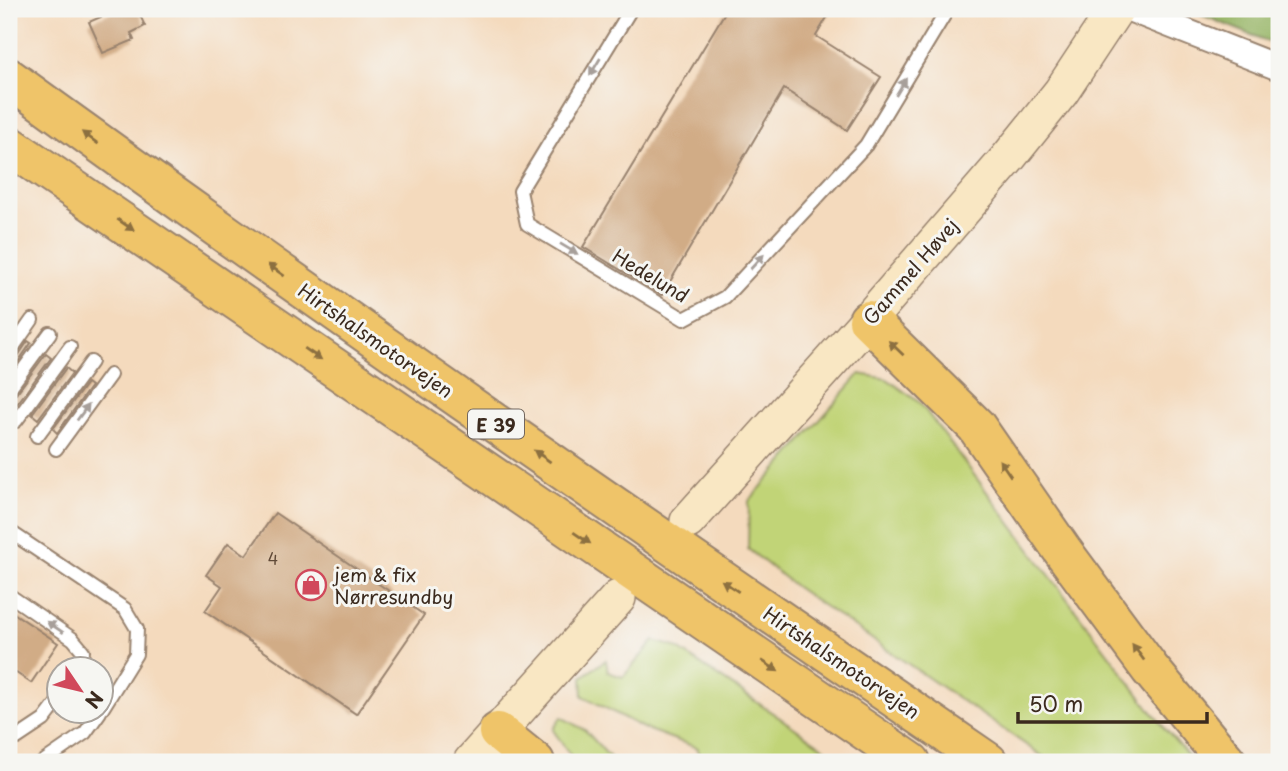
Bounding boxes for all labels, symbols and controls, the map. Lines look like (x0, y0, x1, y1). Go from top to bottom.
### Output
one-way arrow (589, 58, 602, 77)
one-way arrow (894, 78, 907, 97)
one-way arrow (82, 130, 100, 145)
street label: Gammel Høvej (856, 212, 964, 330)
one-way arrow (117, 218, 135, 232)
street label: Hedelund (608, 241, 694, 309)
one-way arrow (560, 243, 579, 256)
one-way arrow (748, 254, 764, 271)
one-way arrow (267, 263, 285, 277)
street label: Hirtshalsmotorvejen (293, 276, 459, 404)
one-way arrow (888, 340, 905, 356)
one-way arrow (304, 347, 322, 361)
one-way arrow (76, 403, 90, 421)
road number: E 39 (468, 410, 524, 438)
one-way arrow (533, 449, 551, 463)
one-way arrow (998, 459, 1012, 477)
one-way arrow (573, 531, 591, 545)
house number: 4 (268, 546, 278, 570)
place label: jem & fix Nørresundby (332, 560, 453, 610)
shop icon: jem & fix Nørresundby (294, 568, 328, 602)
one-way arrow (720, 580, 739, 593)
street label: Hirtshalsmotorvejen (758, 599, 926, 725)
one-way arrow (46, 620, 64, 634)
one-way arrow (1130, 644, 1145, 662)
north arrow (46, 656, 116, 726)
one-way arrow (761, 659, 779, 673)
scale bar (1018, 680, 1208, 724)
text: N (79, 686, 111, 715)
text: 50 m (1029, 687, 1083, 719)

